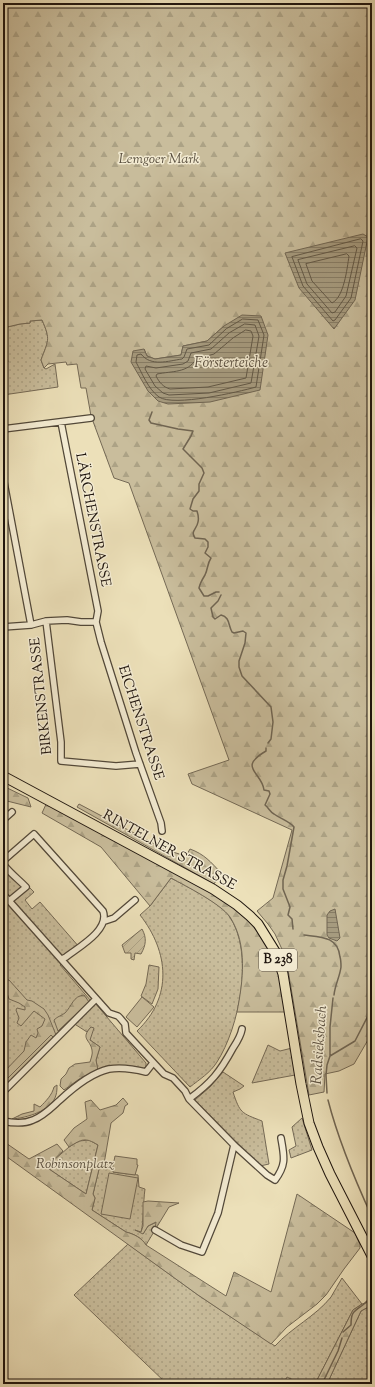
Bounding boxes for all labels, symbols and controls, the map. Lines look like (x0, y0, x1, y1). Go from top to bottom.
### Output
park label: Lemgoer Mark (119, 150, 200, 170)
water label: Försterteiche (194, 353, 268, 374)
street label: LÄRCHENSTRASSE (69, 451, 116, 589)
street label: BIRKENSTRASSE (26, 636, 58, 756)
street label: EICHENSTRASSE (112, 663, 168, 783)
street label: RINTELNER STRASSE (99, 806, 240, 896)
road number: B 238 (259, 949, 297, 971)
water label: Radsieksbach (307, 1004, 333, 1085)
park label: Robinsonplatz (36, 1155, 114, 1175)

